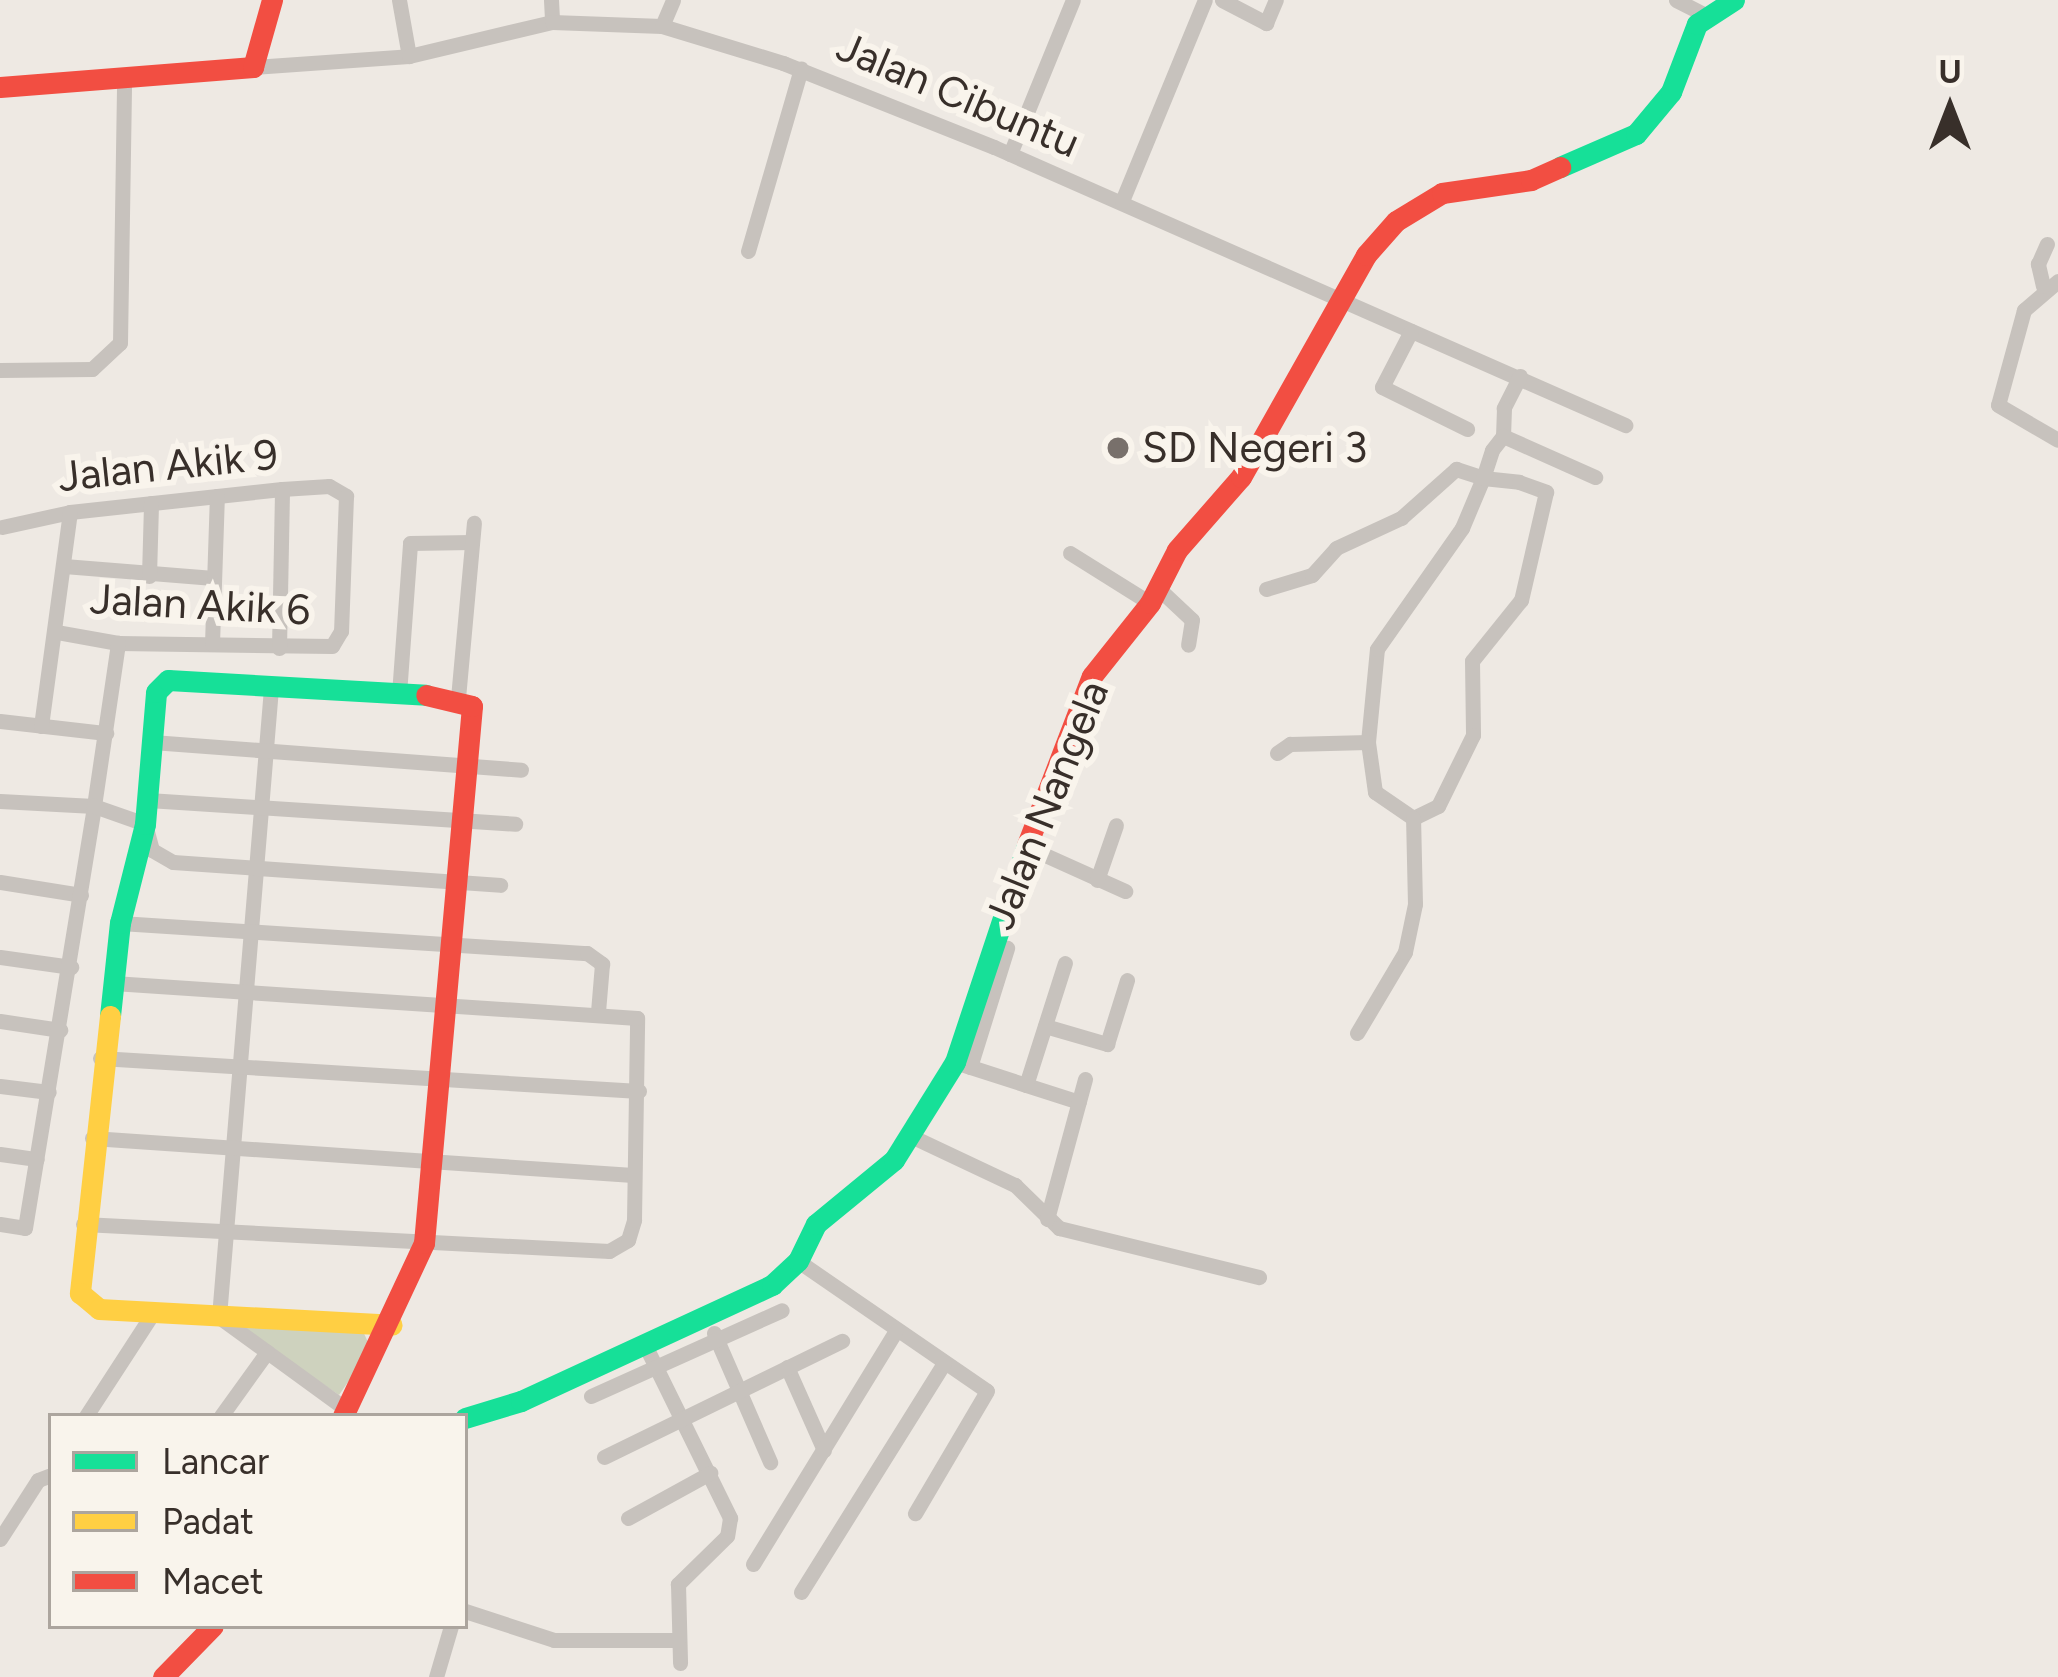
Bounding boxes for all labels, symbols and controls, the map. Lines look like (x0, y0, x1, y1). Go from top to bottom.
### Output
street label: Jalan Cibuntu (829, 21, 1087, 169)
north arrow (1890, 48, 2010, 168)
text: U (1938, 52, 1962, 91)
place label: SD Negeri 3 (1142, 423, 1367, 473)
street label: Jalan Akik 9 (56, 429, 280, 503)
marker: SD Negeri 3 (1105, 435, 1131, 461)
street label: Jalan Akik 6 (89, 574, 311, 636)
street label: Jalan Nangela (974, 674, 1120, 936)
legend (48, 1413, 468, 1629)
text: Lancar (162, 1440, 269, 1483)
text: Padat (162, 1500, 254, 1543)
text: Macet (162, 1560, 264, 1603)

